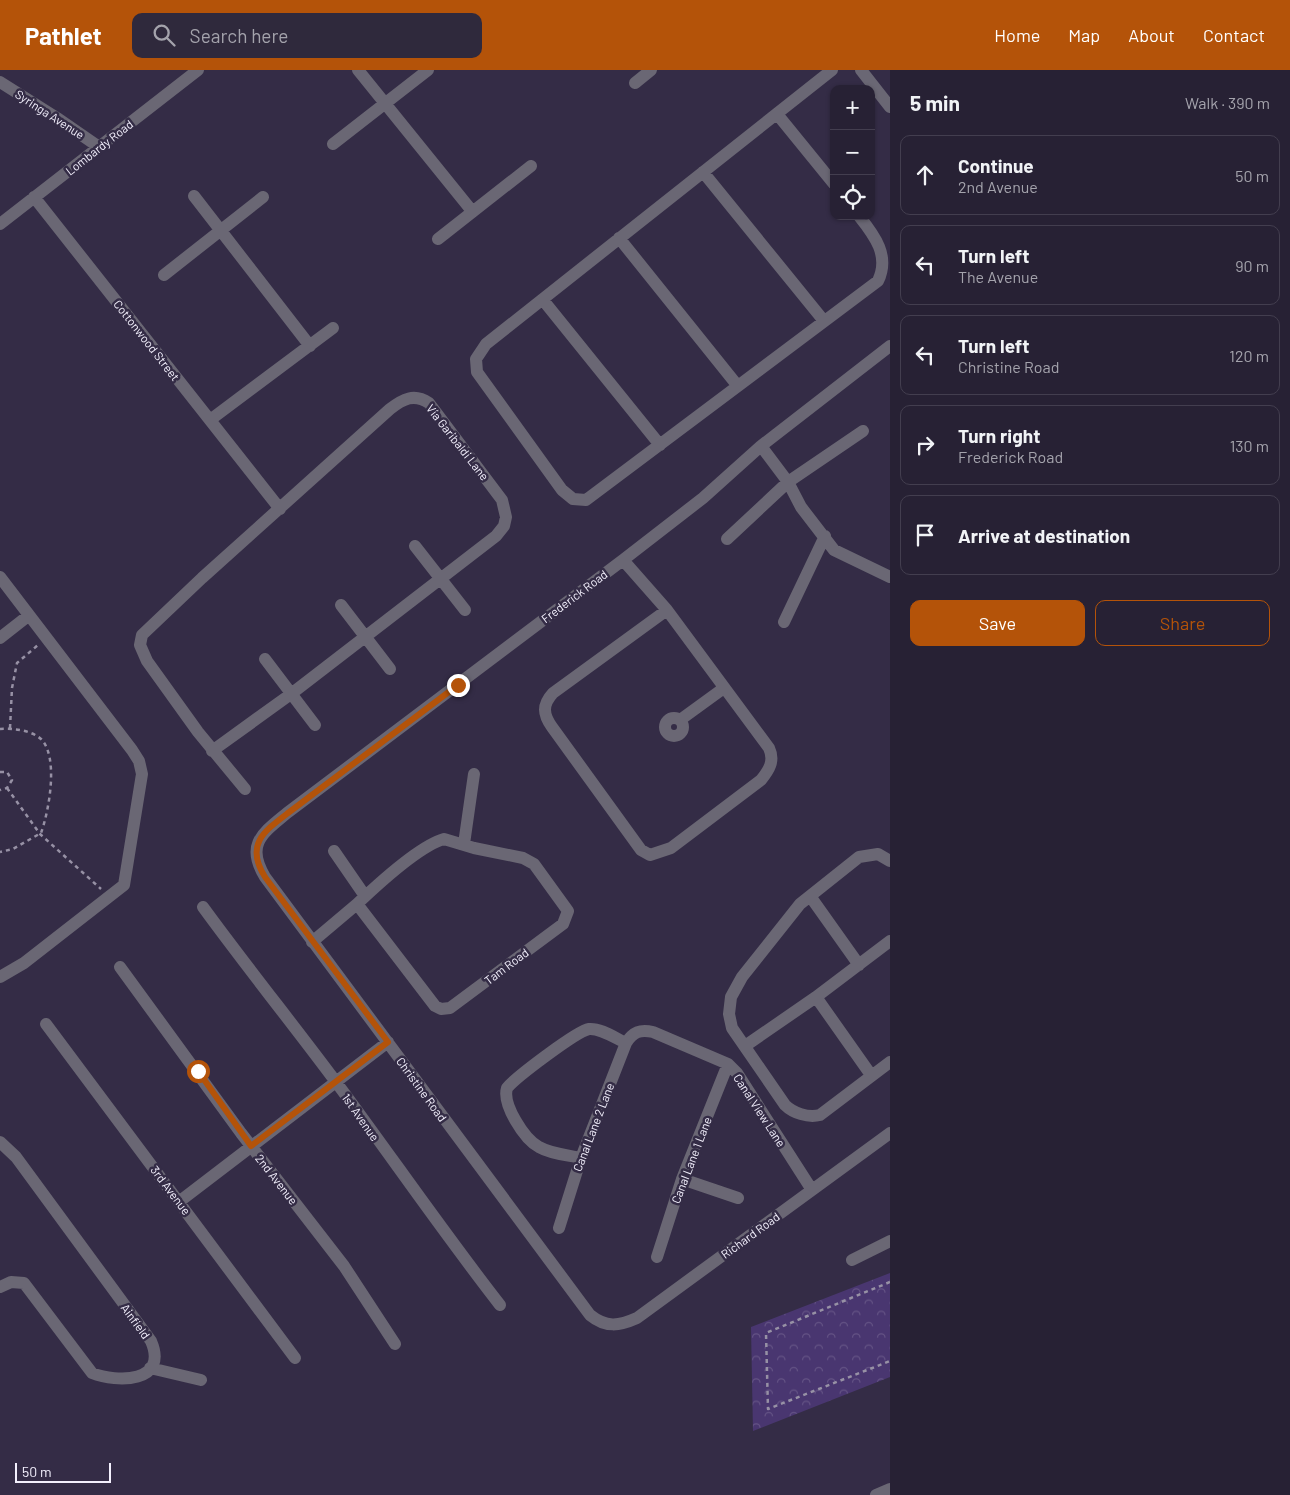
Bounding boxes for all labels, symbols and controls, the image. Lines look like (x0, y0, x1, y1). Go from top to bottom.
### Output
search box (132, 13, 482, 58)
text: Pathlet (25, 21, 102, 50)
icon: search (150, 21, 178, 49)
text: Search here (190, 24, 288, 47)
text: Home (994, 24, 1040, 46)
text: Map (1068, 24, 1100, 46)
text: About (1128, 24, 1175, 46)
text: Contact (1203, 24, 1265, 46)
map controls (830, 85, 875, 220)
button: + (830, 85, 875, 130)
street label: Syringa Avenue (13, 86, 87, 142)
text: 5 min (910, 90, 960, 115)
text: Walk · 390 m (1185, 93, 1270, 112)
street label: Lombardy Road (63, 116, 135, 178)
button: − (830, 130, 875, 175)
text: Continue (958, 154, 1034, 177)
icon: ahead (911, 161, 939, 189)
text: 50 m (1235, 166, 1269, 185)
button: locate (830, 175, 875, 220)
text: 2nd Avenue (958, 177, 1038, 196)
text: Turn left (958, 244, 1029, 267)
icon: left (911, 251, 939, 279)
text: 90 m (1235, 256, 1269, 275)
text: The Avenue (958, 267, 1038, 286)
street label: Cottonwood Street (111, 297, 183, 383)
text: Turn left (958, 334, 1029, 357)
icon: left (911, 341, 939, 369)
text: 120 m (1229, 346, 1269, 365)
text: Christine Road (958, 357, 1059, 376)
street label: Via Garibaldi Lane (424, 401, 492, 483)
text: Turn right (958, 424, 1040, 447)
icon: right (911, 431, 939, 459)
text: 130 m (1230, 436, 1269, 455)
text: Frederick Road (958, 447, 1063, 466)
icon: arrive (911, 521, 939, 549)
text: Arrive at destination (958, 524, 1130, 547)
street label: Frederick Road (538, 567, 610, 625)
button: Save (910, 600, 1085, 646)
button: Share (1095, 600, 1270, 646)
route end (447, 674, 470, 697)
street label: Tam Road (481, 945, 531, 987)
street label: Christine Road (394, 1054, 450, 1124)
route start (187, 1060, 210, 1083)
street label: Canal View Lane (731, 1071, 789, 1149)
street label: Canal Lane 2 Lane (570, 1081, 616, 1173)
street label: 1st Avenue (340, 1091, 382, 1143)
street label: Canal Lane 1 Lane (668, 1115, 714, 1205)
street label: 2nd Avenue (253, 1151, 301, 1207)
street label: 3rd Avenue (148, 1163, 194, 1217)
street label: Richard Road (718, 1209, 782, 1261)
street label: Ainfield (119, 1301, 153, 1341)
scale bar (15, 1460, 111, 1483)
text: 50 m (22, 1463, 51, 1480)

